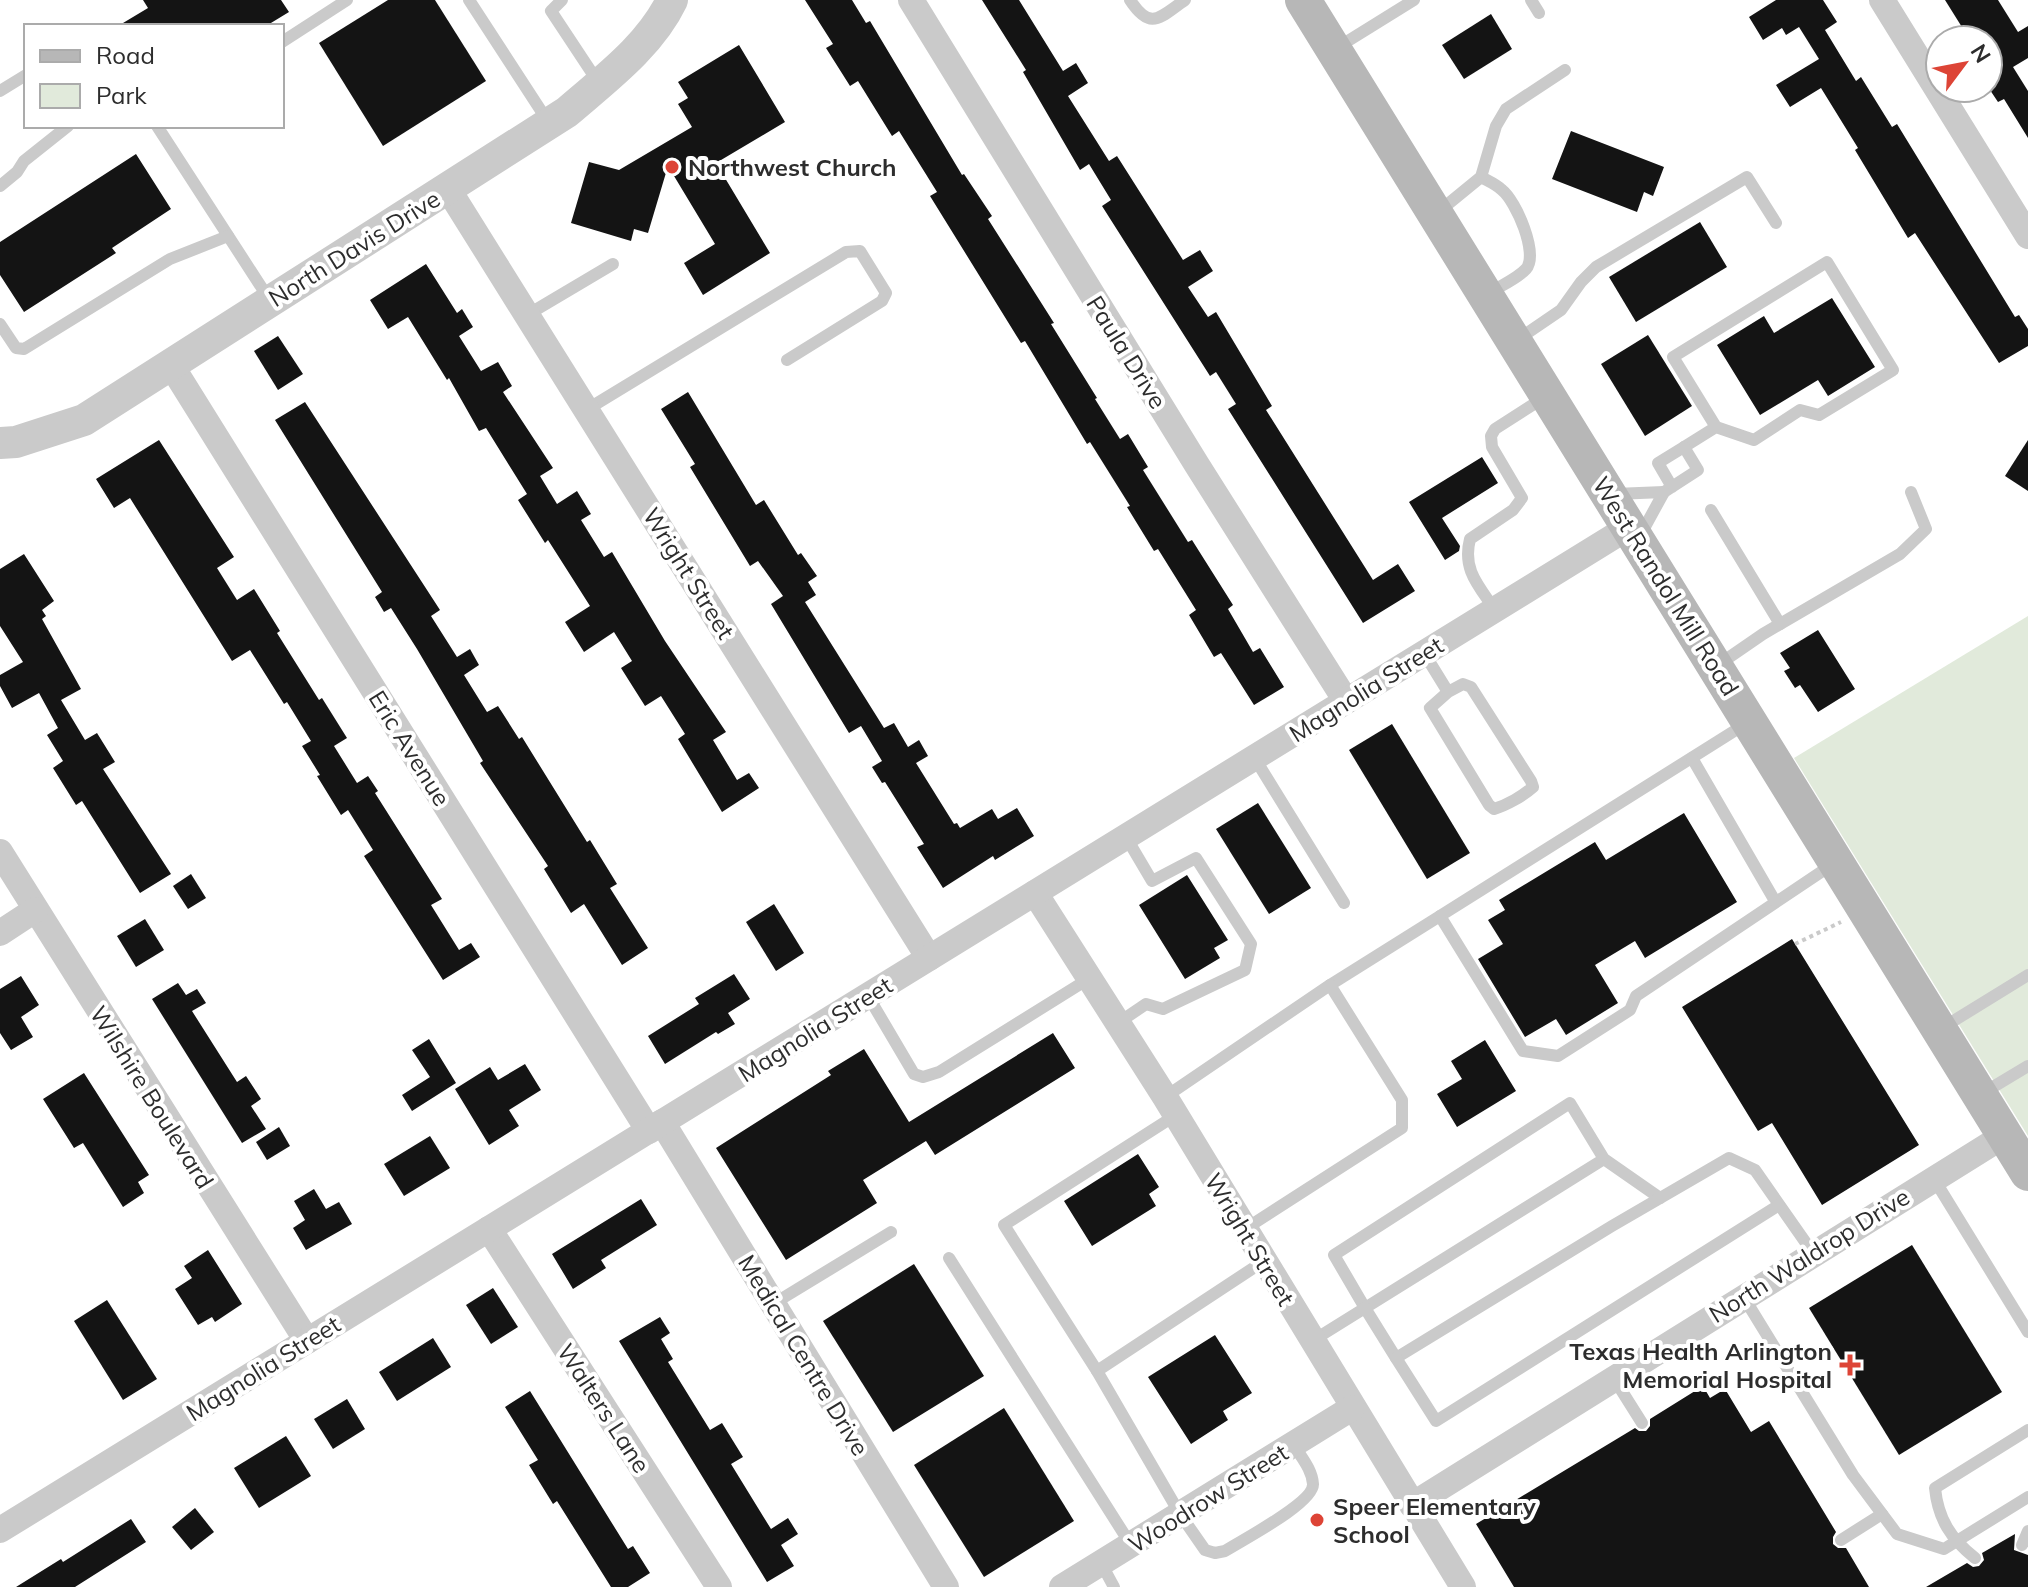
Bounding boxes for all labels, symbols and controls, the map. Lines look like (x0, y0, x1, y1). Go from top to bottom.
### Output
legend (24, 24, 284, 128)
north arrow (1924, 24, 2004, 104)
text: N (1965, 39, 1997, 68)
text: Road (96, 40, 155, 70)
text: Park (96, 80, 147, 110)
place label: Northwest Church (688, 152, 897, 182)
marker: Northwest Church (663, 158, 681, 176)
street label: North Davis Drive (263, 183, 445, 313)
street label: Paula Drive (1080, 290, 1174, 414)
street label: West Randol Mill Road (1586, 471, 1746, 701)
street label: Wright Street (637, 502, 741, 644)
street label: Magnolia Street (1284, 630, 1448, 748)
street label: Eric Avenue (363, 685, 457, 811)
street label: Magnolia Street (733, 970, 897, 1088)
street label: Wilshire Boulevard (84, 1000, 220, 1194)
street label: Wright Street (1199, 1167, 1301, 1311)
street label: North Waldrop Drive (1703, 1181, 1915, 1329)
street label: Medical Centre Drive (732, 1249, 876, 1461)
street label: Magnolia Street (181, 1309, 345, 1427)
place label: Texas Health Arlington Memorial Hospital (1569, 1336, 1832, 1394)
street label: Walters Lane (551, 1338, 657, 1478)
marker: Texas Health Arlington Memorial Hospital (1839, 1354, 1861, 1376)
street label: Woodrow Street (1123, 1437, 1293, 1559)
place label: Speer Elementary School (1333, 1491, 1537, 1549)
marker: Speer Elementary School (1308, 1511, 1326, 1529)

